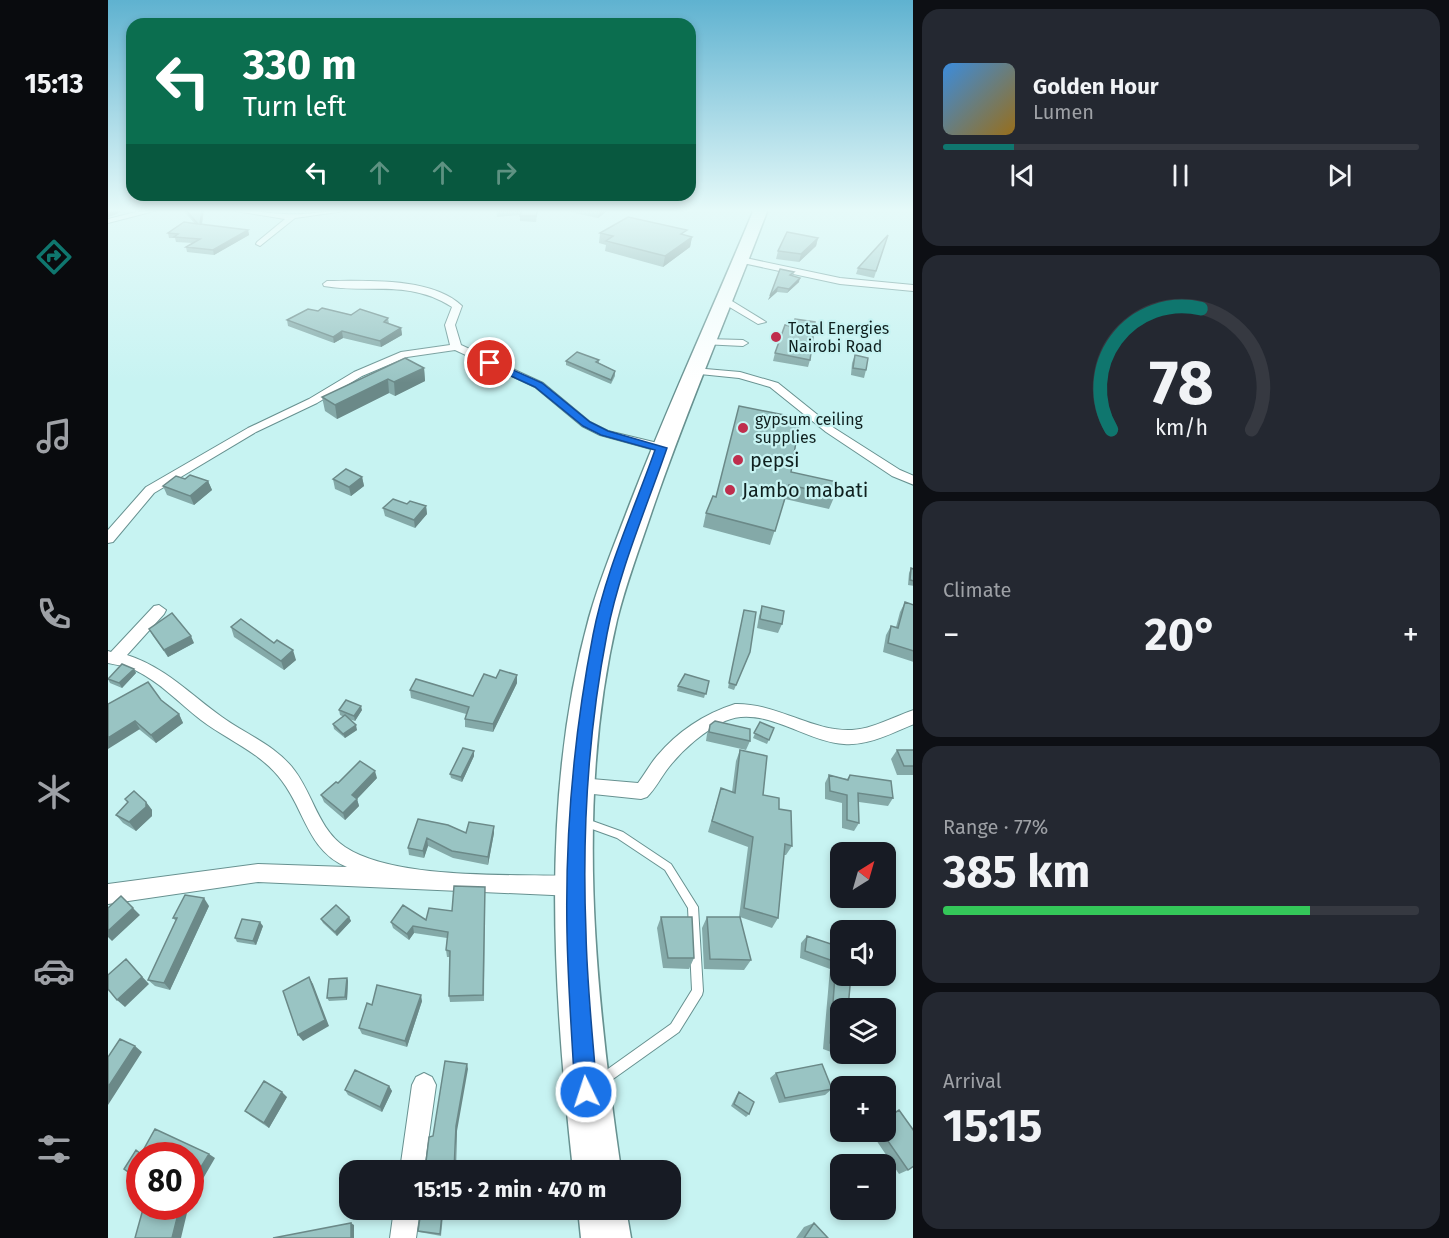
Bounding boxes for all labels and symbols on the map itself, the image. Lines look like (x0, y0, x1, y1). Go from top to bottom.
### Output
place label: Total Energies Nairobi Road (788, 319, 889, 356)
marker: Total Energies Nairobi Road (769, 330, 783, 344)
pin (464, 337, 515, 388)
place label: gypsum ceiling supplies (755, 410, 864, 447)
marker: gypsum ceiling supplies (736, 421, 750, 435)
place label: pepsi (750, 448, 800, 472)
marker: pepsi (731, 453, 745, 467)
place label: Jambo mabati (742, 478, 868, 502)
marker: Jambo mabati (723, 483, 737, 497)
north arrow (830, 842, 896, 908)
position arrow (554, 1060, 618, 1124)
speed limit sign: 80 (126, 1142, 204, 1220)

